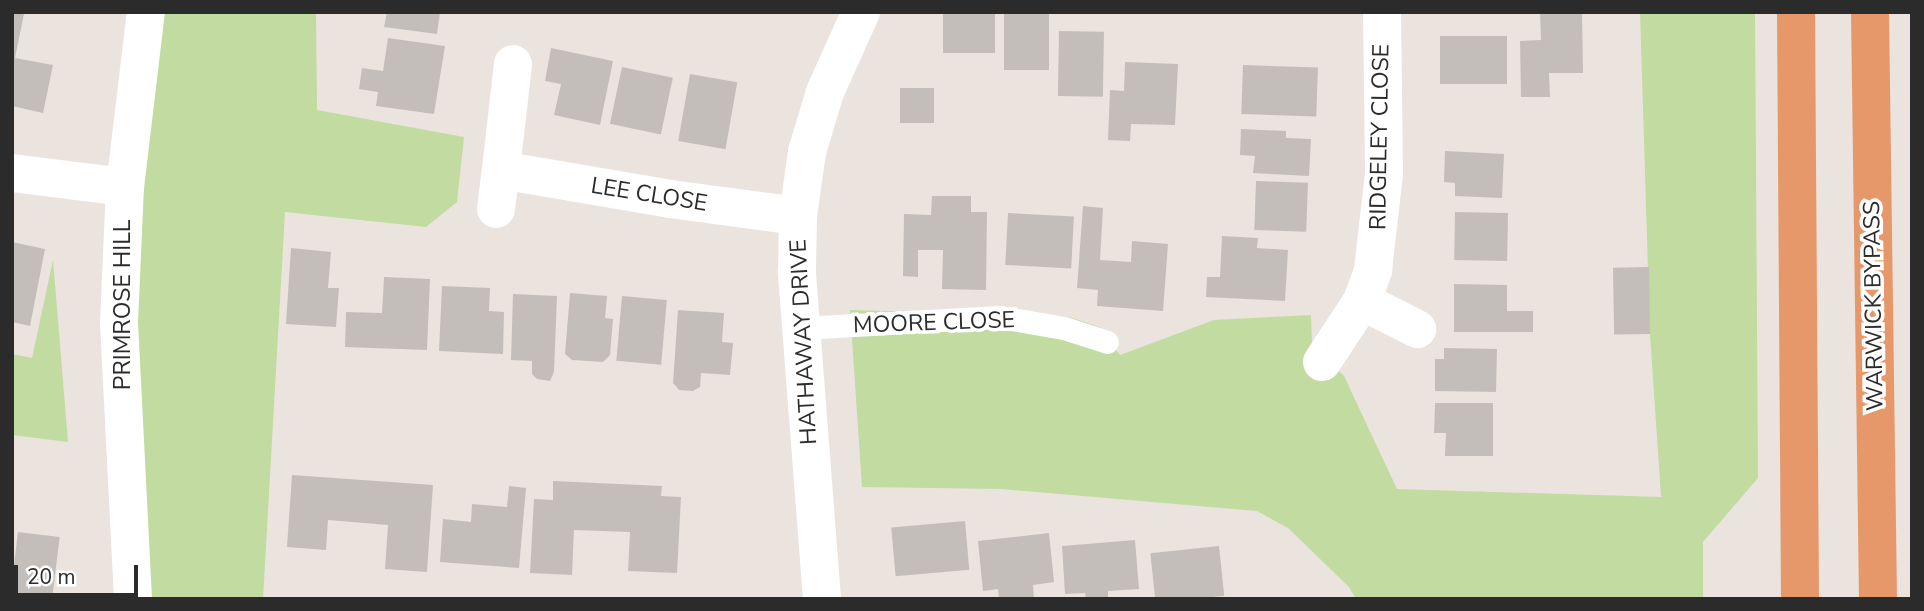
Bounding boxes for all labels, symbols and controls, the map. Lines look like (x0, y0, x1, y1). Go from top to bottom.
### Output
street label: RIDGELEY CLOSE (1365, 44, 1395, 230)
street label: LEE CLOSE (589, 172, 709, 218)
street label: WARWICK BYPASS (1858, 201, 1890, 411)
street label: PRIMROSE HILL (109, 220, 137, 390)
street label: HATHAWAY DRIVE (785, 238, 823, 446)
street label: MOORE CLOSE (853, 306, 1015, 340)
scale bar (18, 552, 142, 596)
text: 20 m (27, 563, 76, 591)

